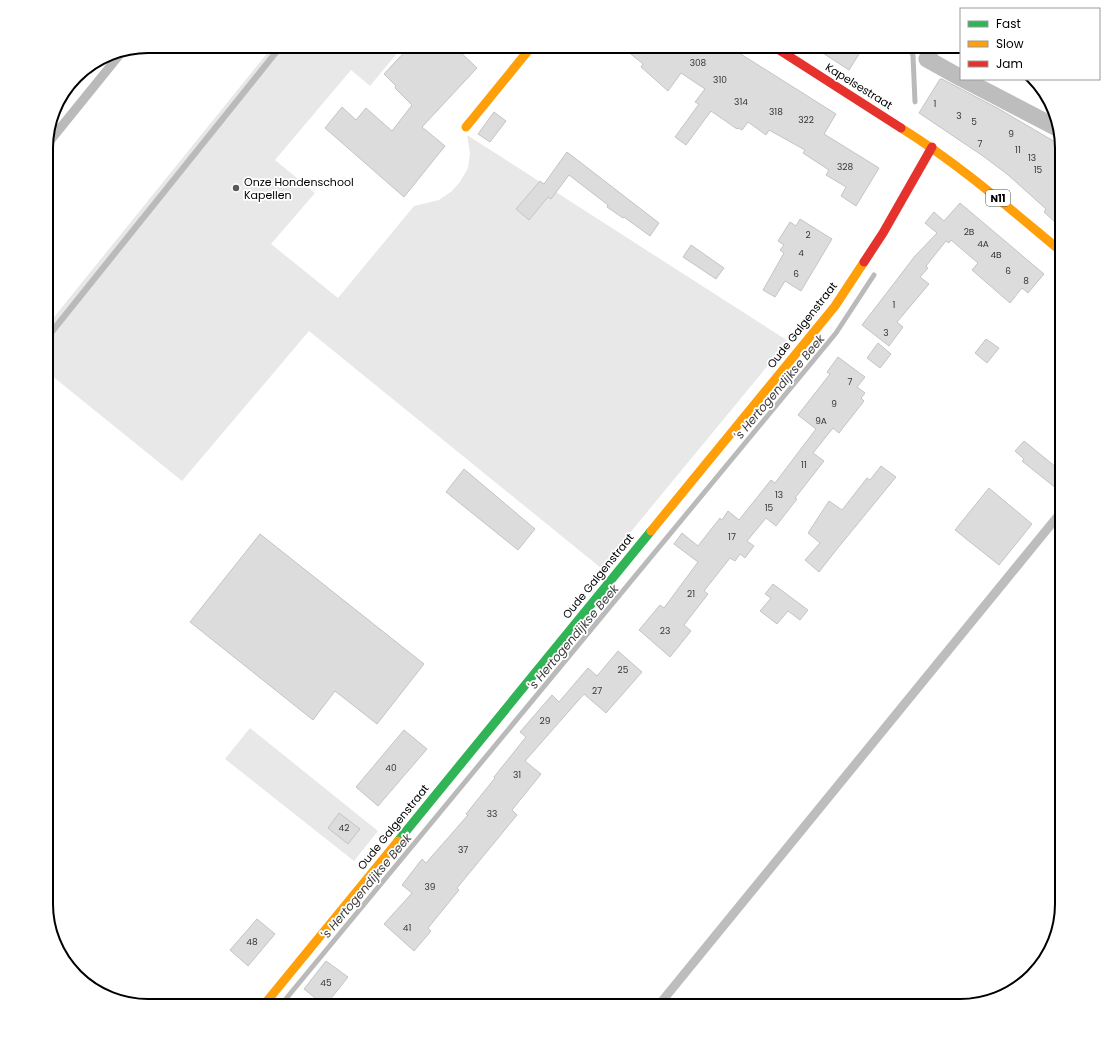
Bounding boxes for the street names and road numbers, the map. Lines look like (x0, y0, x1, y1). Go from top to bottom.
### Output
street label: Kapelsestraat (822, 59, 896, 113)
road number: N11 (986, 190, 1010, 206)
street label: Oude Galgenstraat (763, 278, 841, 372)
street label: Oude Galgenstraat (559, 530, 637, 622)
street label: Oude Galgenstraat (354, 781, 432, 873)

